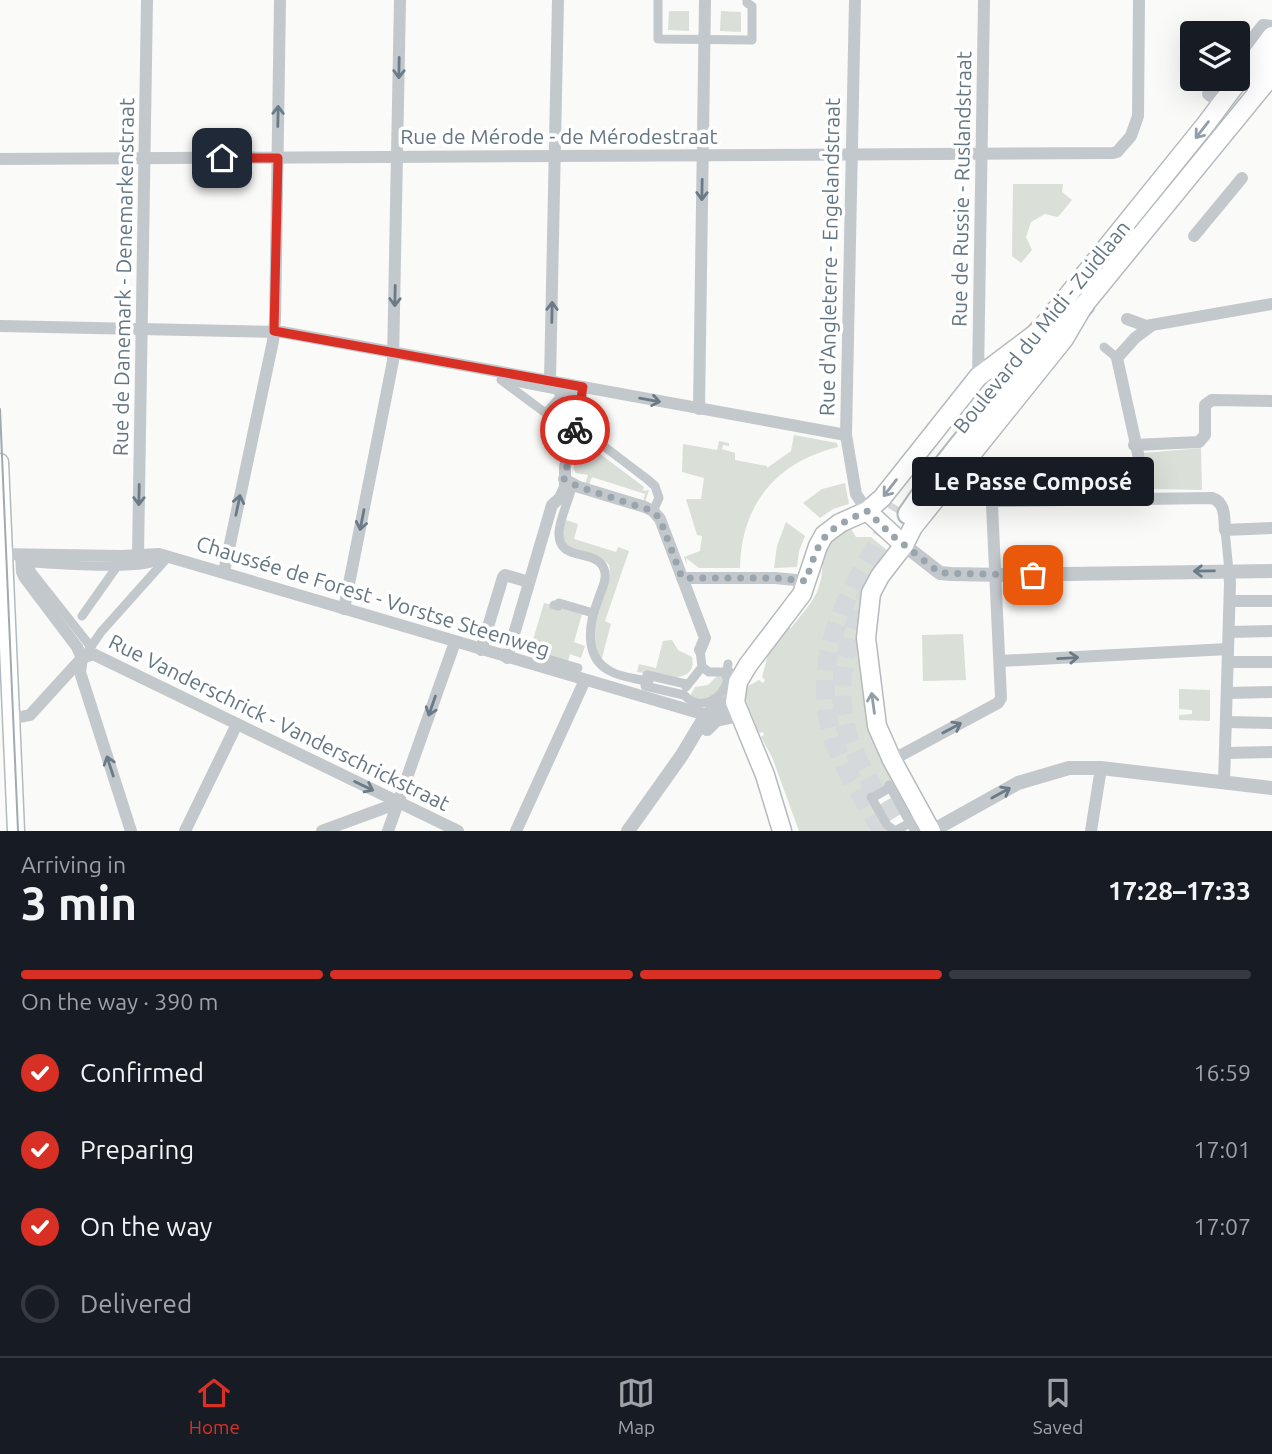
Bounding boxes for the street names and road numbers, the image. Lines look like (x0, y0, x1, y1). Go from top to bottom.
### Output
street label: Rue de Russie - Ruslandstraat (947, 51, 975, 327)
street label: Rue de Danemark - Denemarkenstraat (108, 98, 138, 456)
street label: Rue d'Angleterre - Engelandstraat (814, 98, 844, 416)
street label: Rue de Mérode - de Mérodestraat (400, 124, 718, 148)
street label: Boulevard du Midi - Zuidlaan (948, 215, 1134, 437)
street label: Chaussée de Forest - Vorstse Steenweg (194, 531, 553, 661)
street label: Rue Vanderschrick - Vanderschrickstraat (105, 629, 454, 815)

